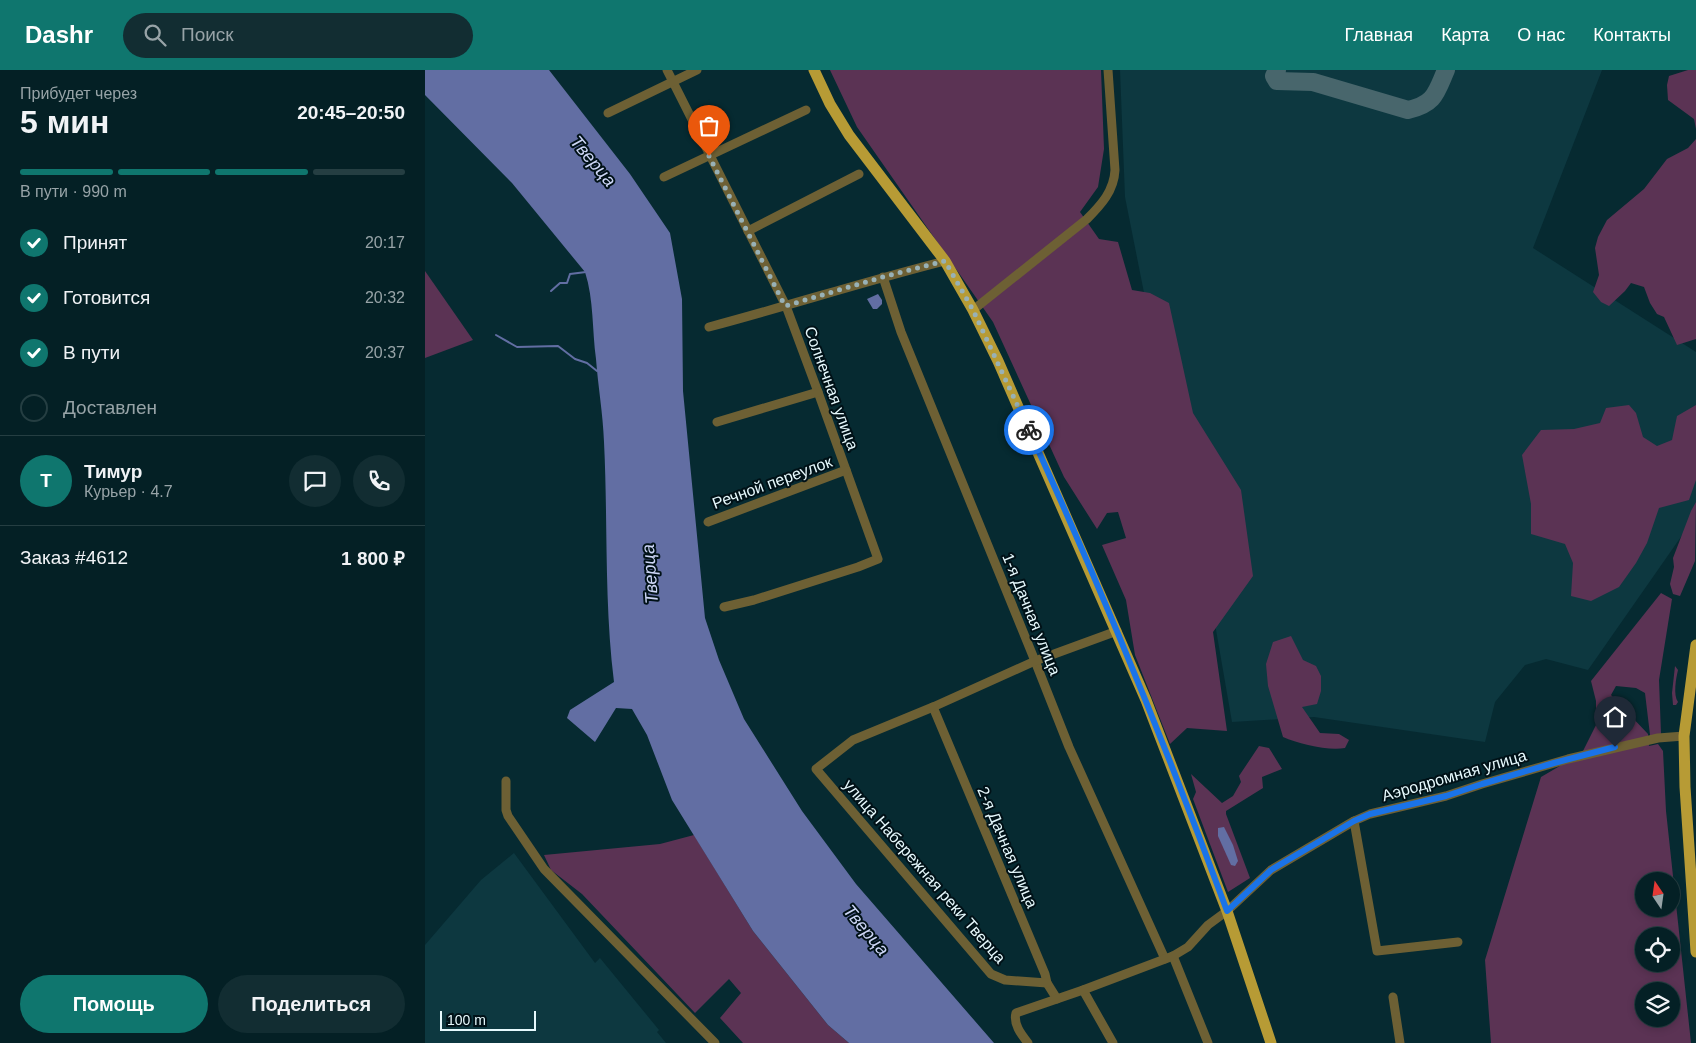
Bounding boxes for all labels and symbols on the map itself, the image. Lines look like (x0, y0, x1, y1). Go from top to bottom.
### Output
pin (688, 105, 730, 156)
water label: Тверца (566, 132, 620, 190)
street label: Солнечная улица (801, 324, 862, 452)
courier (1004, 405, 1054, 455)
street label: Речной переулок (710, 453, 835, 512)
water label: Тверца (638, 543, 662, 605)
street label: 1-я Дачная улица (999, 551, 1064, 678)
pin (1594, 696, 1636, 747)
street label: Аэродромная улица (1380, 747, 1528, 804)
street label: улица Набережная реки Тверца (840, 775, 1010, 967)
street label: 2-я Дачная улица (974, 784, 1041, 910)
north arrow (1635, 872, 1680, 918)
water label: Тверца (838, 900, 894, 960)
scale bar (440, 1008, 536, 1031)

